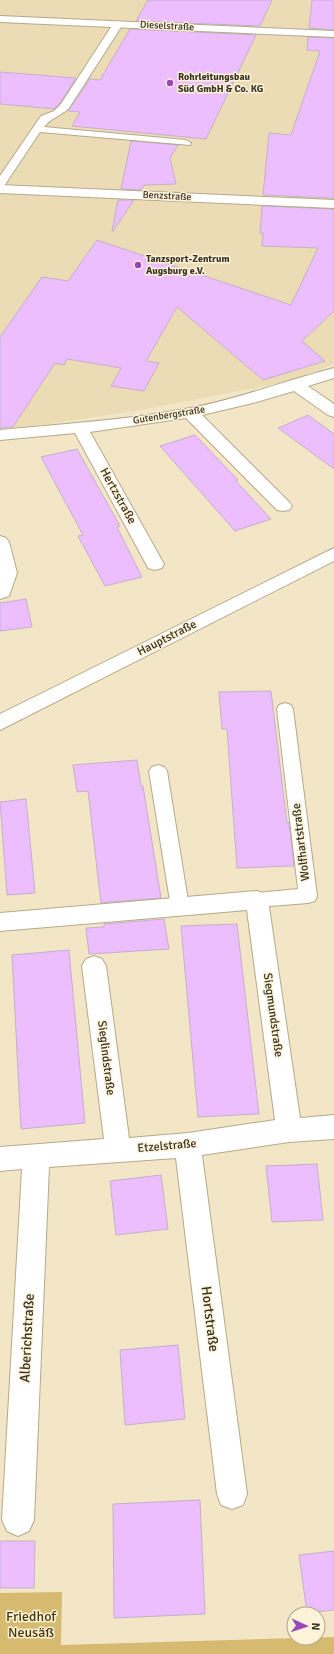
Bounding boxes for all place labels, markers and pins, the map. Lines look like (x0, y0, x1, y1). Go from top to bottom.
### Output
place label: Rohrleitungsbau Süd GmbH & Co. KG (178, 71, 264, 95)
marker: Rohrleitungsbau Süd GmbH & Co. KG (165, 78, 175, 88)
place label: Tanzsport-Zentrum Augsburg e.V. (146, 253, 230, 277)
marker: Tanzsport-Zentrum Augsburg e.V. (133, 260, 143, 270)

